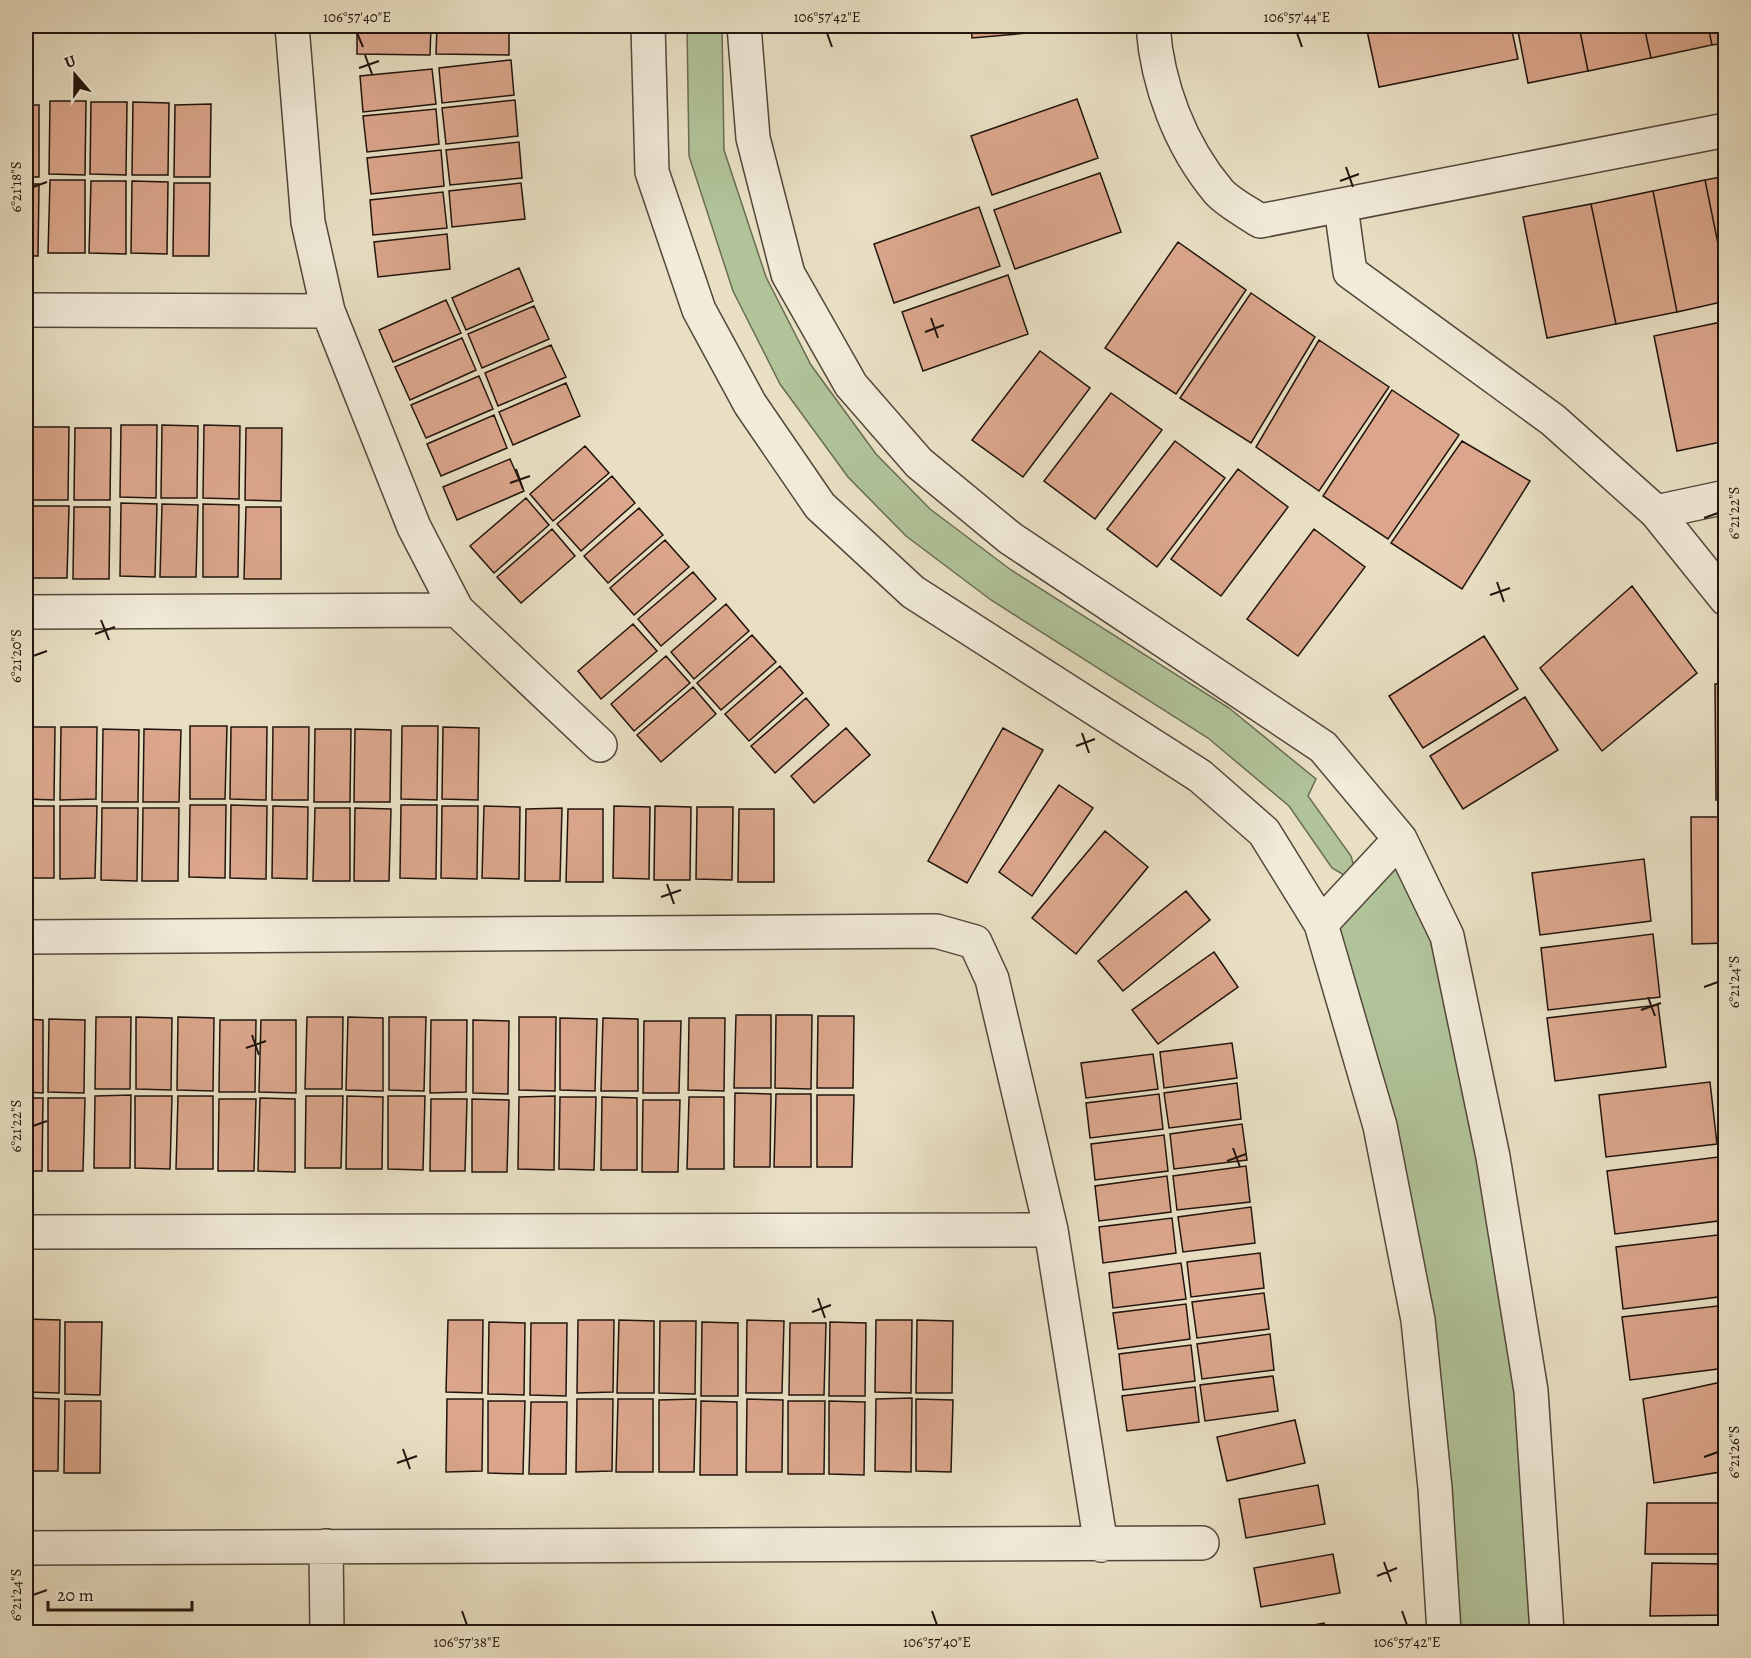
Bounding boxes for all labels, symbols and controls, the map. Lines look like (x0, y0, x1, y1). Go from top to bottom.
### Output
text: 106°57'40"E (323, 7, 391, 27)
text: 106°57'42"E (793, 7, 861, 27)
text: 106°57'44"E (1264, 7, 1330, 27)
north arrow (45, 45, 105, 105)
text: U (62, 50, 79, 74)
text: 6°21'18"S (6, 161, 26, 213)
text: 6°21'22"S (1724, 486, 1744, 540)
text: 6°21'20"S (6, 629, 26, 683)
text: 6°21'24"S (1724, 956, 1744, 1008)
text: 6°21'22"S (6, 1099, 26, 1153)
text: 6°21'26"S (1724, 1426, 1744, 1478)
text: 6°21'24"S (6, 1569, 26, 1621)
scale bar (48, 1574, 192, 1612)
text: 20 m (57, 1583, 94, 1607)
text: 106°57'38"E (434, 1632, 500, 1652)
text: 106°57'40"E (903, 1632, 971, 1652)
text: 106°57'42"E (1373, 1632, 1441, 1652)

